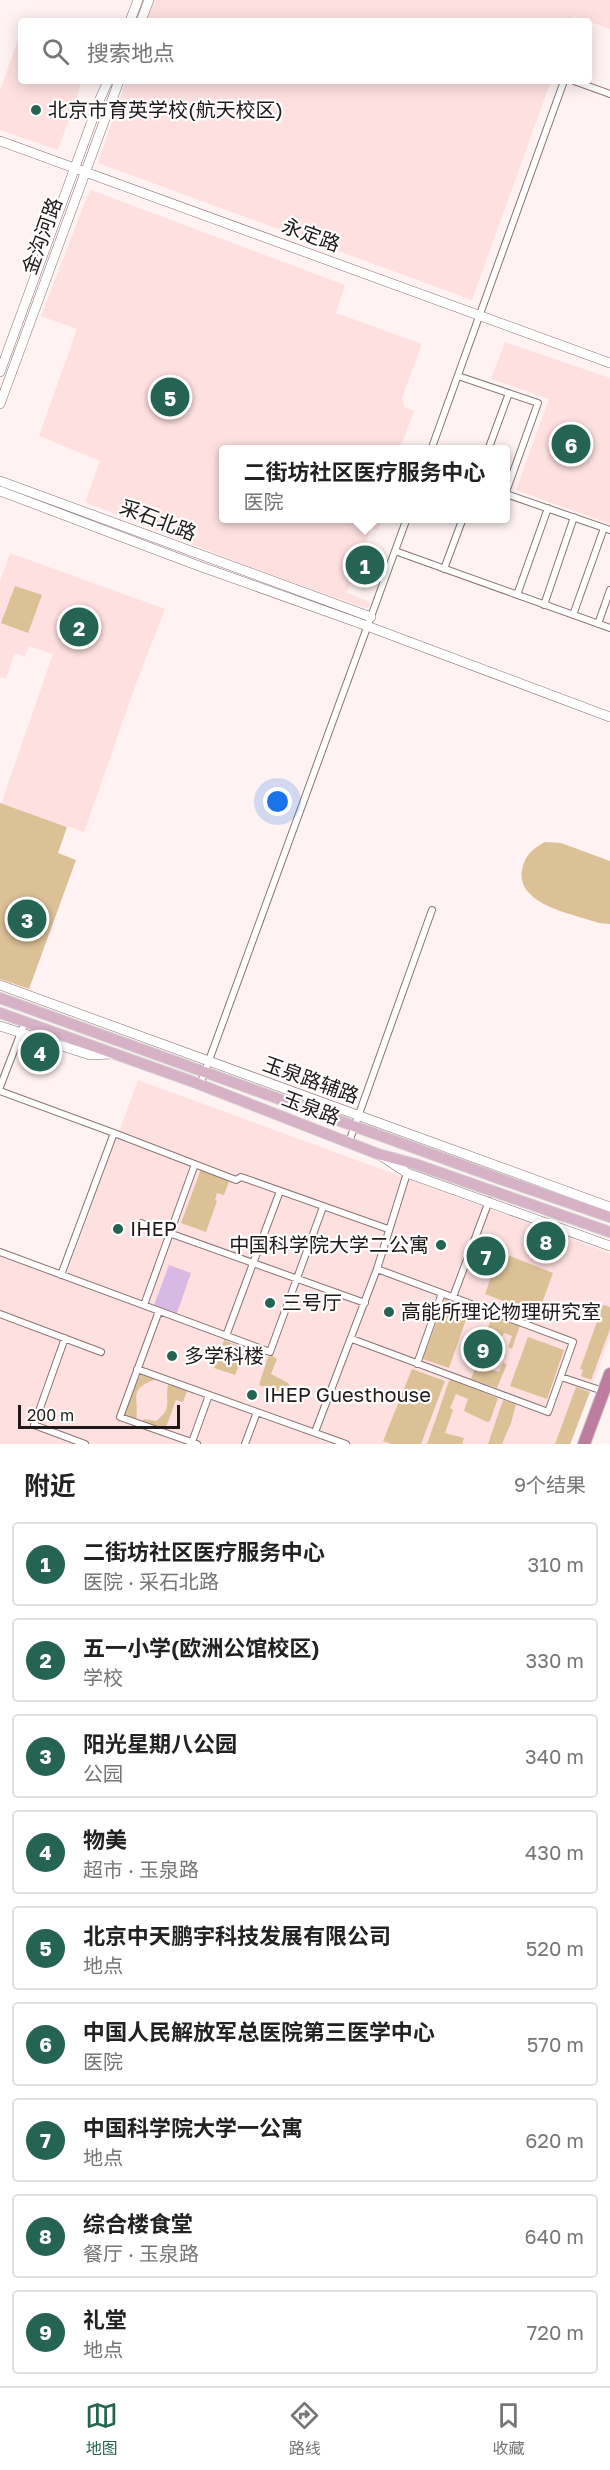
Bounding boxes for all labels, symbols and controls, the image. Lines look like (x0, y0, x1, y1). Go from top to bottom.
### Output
search box (18, 18, 592, 84)
icon: search (39, 35, 72, 68)
text: 搜索地点 (87, 39, 175, 66)
place label: 北京市育英学校(航天校区) (48, 97, 283, 121)
marker: 北京市育英学校(航天校区) (29, 103, 43, 117)
street label: 金沟河路 (16, 194, 66, 277)
street label: 永定路 (279, 213, 344, 256)
pin: 5 (150, 374, 190, 420)
pin: 6 (552, 422, 590, 466)
popup (219, 445, 510, 523)
text: 二街坊社区医疗服务中心 (243, 458, 486, 485)
text: 医院 (243, 489, 283, 513)
street label: 采石北路 (117, 494, 200, 545)
pin: 1 (346, 542, 385, 588)
pin: 2 (60, 604, 98, 650)
your location (263, 787, 292, 816)
pin: 3 (8, 896, 46, 942)
pin: 4 (20, 1030, 60, 1074)
street label: 玉泉路辅路 (260, 1052, 362, 1108)
street label: 玉泉路 (279, 1086, 343, 1130)
place label: IHEP (130, 1216, 177, 1240)
pin: 8 (526, 1218, 566, 1264)
marker: IHEP (111, 1222, 125, 1236)
place label: 中国科学院大学二公寓 (229, 1232, 429, 1256)
pin: 7 (466, 1234, 506, 1278)
marker: 中国科学院大学二公寓 (434, 1238, 448, 1252)
place label: 三号厅 (282, 1290, 342, 1314)
marker: 三号厅 (263, 1296, 277, 1310)
place label: 高能所理论物理研究室 (401, 1299, 601, 1323)
marker: 高能所理论物理研究室 (382, 1305, 396, 1319)
pin: 9 (464, 1326, 502, 1372)
place label: 多学科楼 (184, 1343, 264, 1367)
marker: 多学科楼 (165, 1349, 179, 1363)
place label: IHEP Guesthouse (264, 1382, 431, 1406)
marker: IHEP Guesthouse (245, 1388, 259, 1402)
scale bar (18, 1402, 180, 1430)
text: 200 m (27, 1405, 74, 1425)
text: 附近 (24, 1470, 76, 1501)
text: 9个结果 (514, 1472, 586, 1496)
text: 二街坊社区医疗服务中心 (83, 1538, 325, 1565)
text: 1 (40, 1552, 51, 1576)
text: 310 m (528, 1552, 584, 1576)
text: 医院 · 采石北路 (83, 1569, 219, 1593)
text: 五一小学(欧洲公馆校区) (83, 1634, 320, 1661)
text: 2 (39, 1648, 52, 1672)
text: 330 m (526, 1648, 584, 1672)
text: 学校 (83, 1665, 123, 1689)
text: 阳光星期八公园 (83, 1730, 237, 1757)
text: 3 (39, 1744, 52, 1768)
text: 340 m (525, 1744, 584, 1768)
text: 公园 (83, 1761, 123, 1785)
text: 物美 (83, 1826, 127, 1853)
text: 4 (39, 1840, 52, 1864)
text: 430 m (525, 1840, 584, 1864)
text: 超市 · 玉泉路 (83, 1857, 199, 1881)
text: 北京中天鹏宇科技发展有限公司 (83, 1922, 391, 1949)
text: 5 (39, 1936, 52, 1960)
text: 520 m (526, 1936, 584, 1960)
text: 地点 (83, 1953, 123, 1977)
text: 中国人民解放军总医院第三医学中心 (83, 2018, 435, 2045)
text: 6 (39, 2032, 52, 2056)
text: 570 m (527, 2032, 584, 2056)
text: 医院 (83, 2049, 123, 2073)
text: 中国科学院大学一公寓 (83, 2114, 303, 2141)
text: 7 (40, 2128, 51, 2152)
text: 620 m (525, 2128, 584, 2152)
text: 地点 (83, 2145, 123, 2169)
text: 综合楼食堂 (83, 2210, 193, 2237)
text: 8 (39, 2224, 52, 2248)
text: 640 m (525, 2224, 584, 2248)
text: 餐厅 · 玉泉路 (83, 2241, 199, 2265)
text: 礼堂 (83, 2306, 127, 2333)
text: 9 (39, 2320, 52, 2344)
text: 720 m (527, 2320, 584, 2344)
text: 地点 (83, 2337, 123, 2361)
tab: 地图 (85, 2399, 118, 2459)
tab: 路线 (288, 2399, 321, 2459)
tab: 收藏 (492, 2399, 525, 2459)

